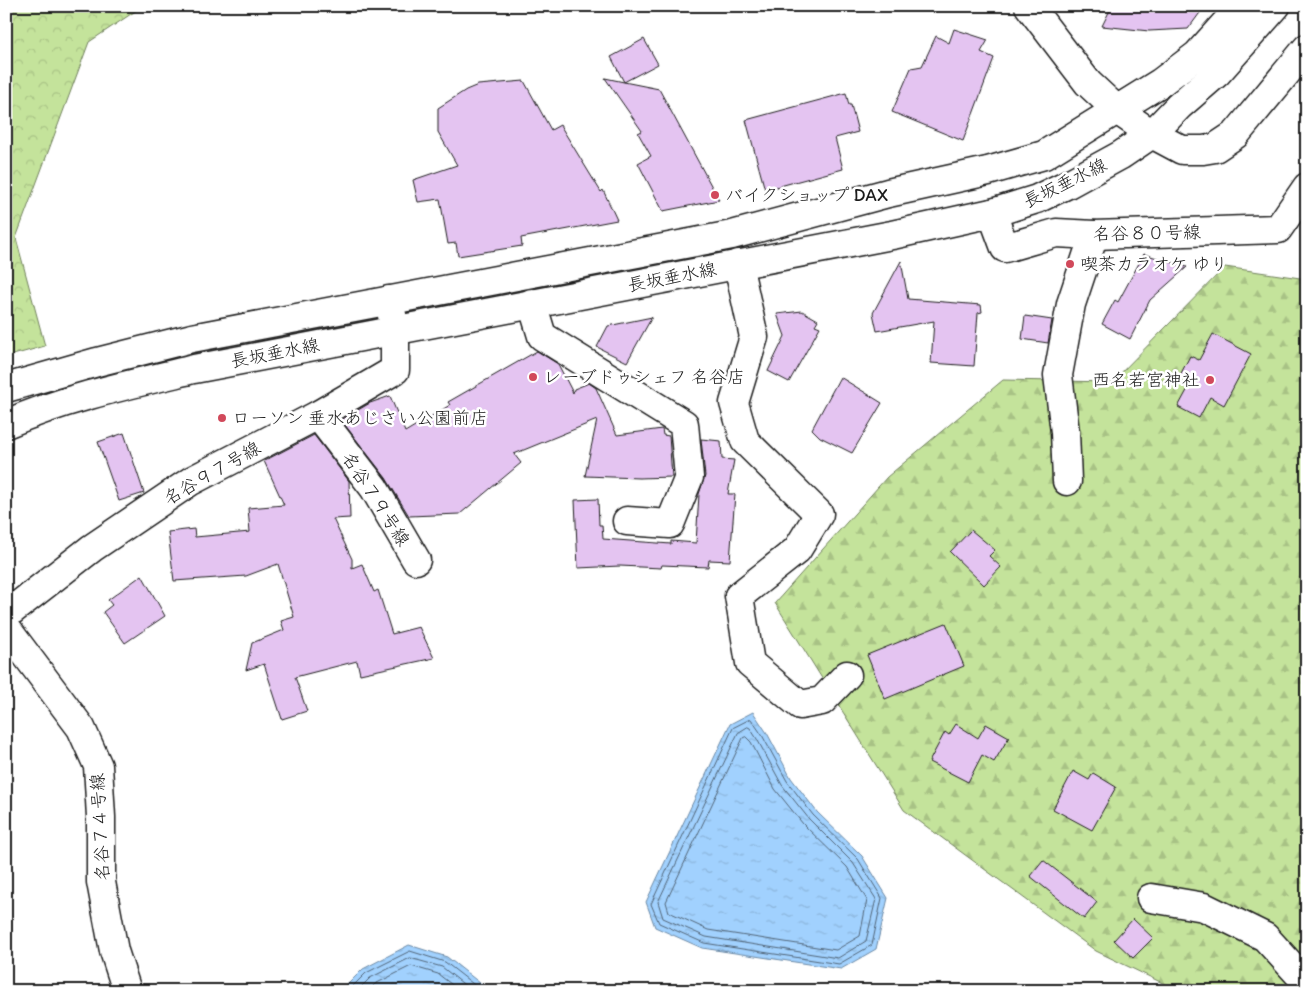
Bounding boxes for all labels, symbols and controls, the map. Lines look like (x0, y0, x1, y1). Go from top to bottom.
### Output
street label: 長坂垂水線 (1020, 153, 1110, 213)
place label: バイクショップ DAX (725, 184, 888, 206)
marker: バイクショップ DAX (709, 189, 721, 201)
street label: 名谷８０号線 (1093, 221, 1201, 245)
place label: 喫茶カラオケ ゆり (1080, 253, 1228, 275)
street label: 長坂垂水線 (626, 258, 718, 296)
marker: 喫茶カラオケ ゆり (1064, 258, 1076, 270)
street label: 長坂垂水線 (229, 334, 321, 372)
place label: レーブドゥシェフ 名谷店 (543, 366, 745, 388)
place label: 西名若宮神社 (1092, 369, 1200, 391)
marker: レーブドゥシェフ 名谷店 (527, 371, 539, 383)
marker: 西名若宮神社 (1204, 374, 1216, 386)
place label: ローソン 垂水あじさい公園前店 (232, 407, 488, 429)
marker: ローソン 垂水あじさい公園前店 (216, 412, 228, 424)
street label: 名谷９７号線 (160, 436, 264, 510)
street label: 名谷７９号線 (337, 448, 415, 550)
street label: 名谷７４号線 (86, 772, 114, 882)

